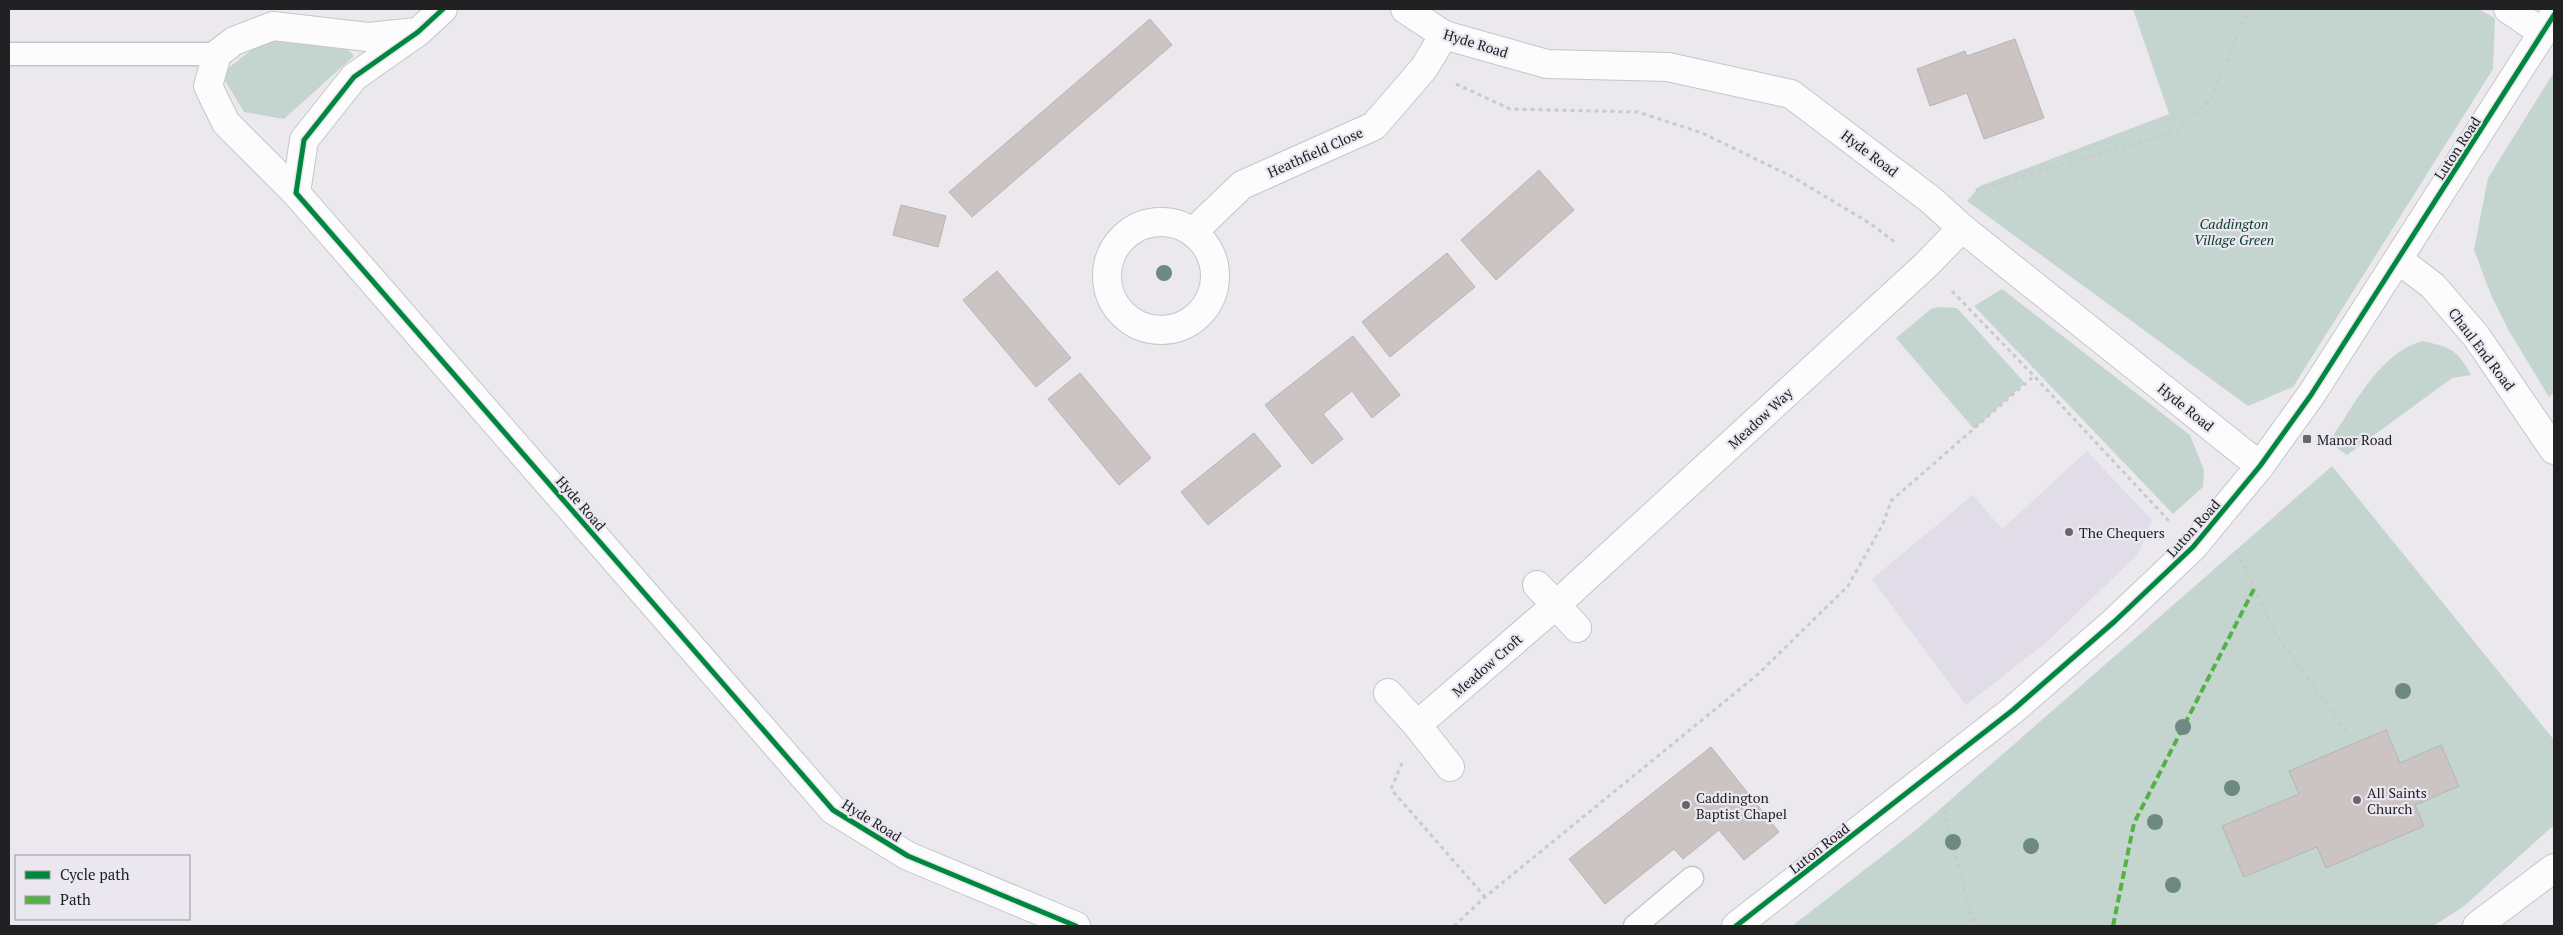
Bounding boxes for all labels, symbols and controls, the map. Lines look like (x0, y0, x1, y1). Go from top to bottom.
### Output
street label: Hyde Road (1441, 24, 1511, 62)
street label: Luton Road (2430, 113, 2485, 183)
street label: Heathfield Close (1264, 122, 1366, 182)
street label: Hyde Road (1838, 125, 1903, 181)
park label: Caddington Village Green (2194, 214, 2274, 249)
street label: Chaul End Road (2445, 304, 2519, 394)
street label: Hyde Road (2154, 379, 2218, 436)
street label: Meadow Way (1724, 383, 1797, 453)
place label: Manor Road (2317, 430, 2393, 449)
marker: Manor Road (2301, 433, 2313, 445)
street label: Hyde Road (552, 472, 610, 535)
street label: Luton Road (2162, 495, 2224, 561)
place label: The Chequers (2079, 523, 2165, 542)
marker: The Chequers (2063, 526, 2075, 538)
street label: Meadow Croft (1448, 629, 1527, 701)
place label: All Saints Church (2367, 783, 2427, 818)
place label: Caddington Baptist Chapel (1696, 788, 1787, 823)
street label: Hyde Road (839, 794, 906, 846)
marker: All Saints Church (2351, 794, 2363, 806)
marker: Caddington Baptist Chapel (1680, 799, 1692, 811)
street label: Luton Road (1785, 818, 1853, 878)
legend (15, 855, 190, 920)
text: Cycle path (60, 864, 130, 884)
text: Path (60, 889, 91, 909)

